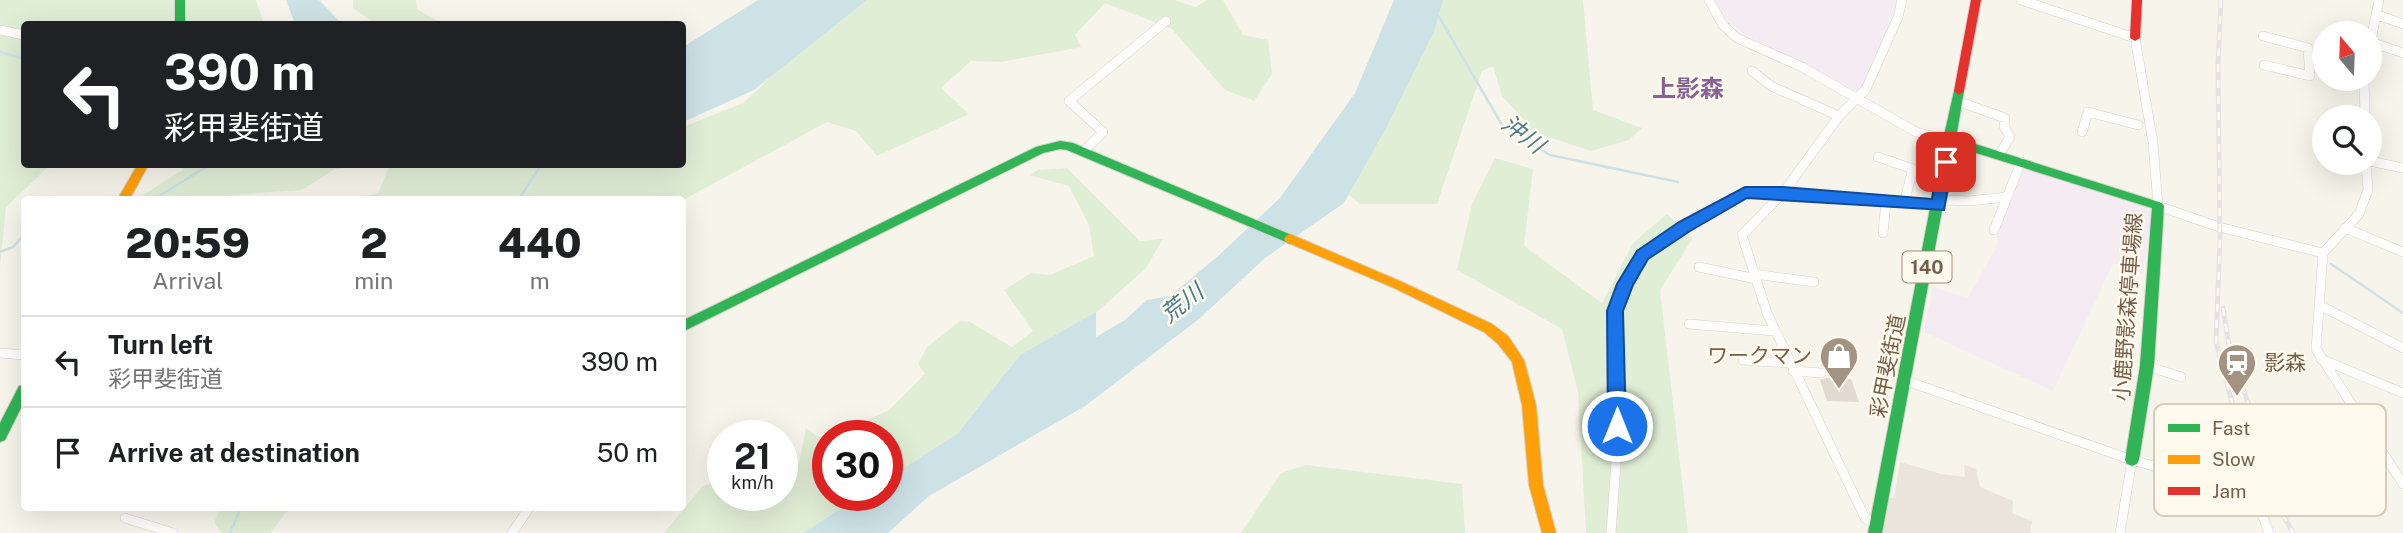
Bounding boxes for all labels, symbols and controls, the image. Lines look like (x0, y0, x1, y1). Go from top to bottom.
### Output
north arrow (2312, 21, 2382, 91)
map controls (2312, 21, 2382, 175)
text: 390 m (164, 43, 315, 101)
icon: left (49, 49, 140, 140)
district label: 上影森 (1652, 74, 1724, 102)
button: search (2312, 105, 2382, 175)
text: 彩甲斐街道 (164, 109, 324, 146)
water label: 沖川 (1497, 109, 1552, 160)
pin (1916, 132, 1976, 192)
icon: arrive (1927, 143, 1965, 181)
street label: 小鹿野影森停車場線 (2108, 212, 2147, 402)
text: 20:59 (125, 218, 250, 267)
text: 2 (360, 218, 388, 267)
text: 440 (498, 218, 582, 267)
road number: 140 (1902, 252, 1952, 282)
text: Arrival (152, 267, 223, 294)
text: min (354, 267, 393, 294)
text: m (530, 267, 550, 294)
water label: 荒川 (1155, 276, 1210, 327)
street label: 彩甲斐街道 (1865, 312, 1910, 420)
text: Turn left (108, 329, 213, 360)
shop icon: ワークマン (1818, 335, 1860, 390)
station icon: 影森 (2216, 342, 2258, 397)
icon: left (49, 343, 87, 381)
place label: ワークマン (1707, 343, 1812, 368)
text: 390 m (581, 346, 658, 377)
place label: 影森 (2264, 350, 2306, 375)
text: 彩甲斐街道 (108, 365, 223, 392)
position arrow (1580, 389, 1654, 463)
legend (2154, 404, 2386, 516)
text: Fast (2212, 417, 2250, 439)
speed limit sign: 30 (812, 420, 903, 511)
icon: arrive (49, 434, 87, 472)
text: 21 (734, 436, 771, 477)
text: Arrive at destination (108, 437, 360, 468)
text: 50 m (597, 437, 658, 468)
text: Slow (2212, 448, 2256, 470)
text: km/h (731, 472, 774, 493)
text: Jam (2212, 480, 2246, 502)

